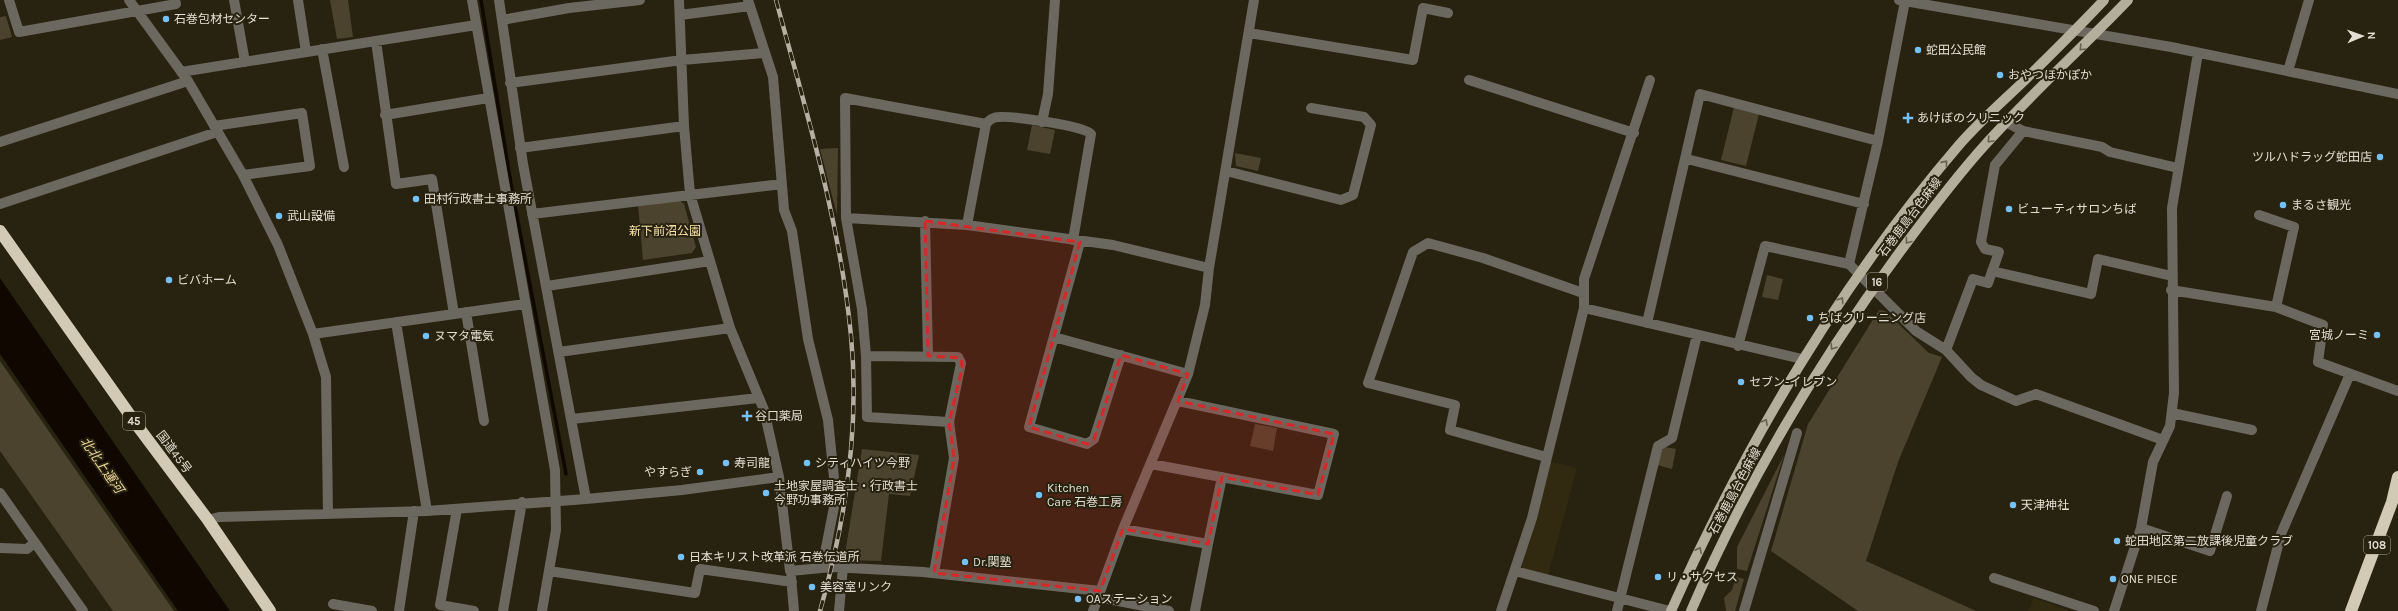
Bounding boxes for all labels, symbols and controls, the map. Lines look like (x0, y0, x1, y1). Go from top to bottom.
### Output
place label: 石巻包材センター (174, 12, 270, 26)
marker: 石巻包材センター (161, 14, 171, 24)
north arrow (2342, 16, 2382, 56)
text: N (2365, 31, 2378, 40)
place label: 蛇田公民館 (1926, 43, 1986, 57)
one-way arrow (2079, 43, 2087, 51)
marker: 蛇田公民館 (1913, 45, 1923, 55)
place label: おやつほかぽか (2008, 68, 2092, 82)
marker: おやつほかぽか (1995, 70, 2005, 80)
place label: あけぼのクリニック (1917, 111, 2025, 125)
marker: あけぼのクリニック (1902, 112, 1914, 124)
one-way arrow (1987, 135, 1994, 143)
place label: ツルハドラッグ蛇田店 (2252, 150, 2372, 164)
marker: ツルハドラッグ蛇田店 (2375, 152, 2385, 162)
one-way arrow (1940, 161, 1947, 168)
street label: 石巻鹿島台色麻線 (1876, 174, 1944, 260)
place label: 田村行政書士事務所 (424, 192, 532, 206)
marker: 田村行政書士事務所 (411, 194, 421, 204)
place label: まるさ観光 (2291, 198, 2351, 212)
marker: まるさ観光 (2278, 200, 2288, 210)
place label: ビューティサロンちば (2017, 202, 2136, 216)
marker: ビューティサロンちば (2004, 204, 2014, 214)
place label: 武山設備 (287, 209, 335, 223)
marker: 武山設備 (274, 211, 284, 221)
park label: 新下前沼公園 (629, 224, 701, 238)
one-way arrow (1905, 237, 1913, 244)
place label: ビバホーム (177, 273, 237, 287)
road number: 16 (1867, 273, 1887, 291)
marker: ビバホーム (164, 275, 174, 285)
one-way arrow (1836, 298, 1843, 305)
place label: ちばクリーニング店 (1818, 311, 1926, 325)
marker: ちばクリーニング店 (1805, 313, 1815, 323)
place label: 宮城ノーミ (2309, 328, 2369, 342)
place label: ヌマタ電気 (434, 329, 494, 343)
marker: 宮城ノーミ (2372, 330, 2382, 340)
marker: ヌマタ電気 (421, 331, 431, 341)
one-way arrow (1830, 343, 1838, 350)
place label: セブン-イレブン (1749, 375, 1837, 389)
marker: セブン-イレブン (1736, 377, 1746, 387)
place label: 谷口薬局 (755, 409, 803, 423)
marker: 谷口薬局 (742, 411, 752, 421)
road number: 45 (123, 412, 145, 430)
one-way arrow (1760, 419, 1767, 426)
street label: 国道45号 (154, 428, 194, 476)
water label: 北北上運河 (77, 434, 129, 498)
street label: 石巻鹿島台色麻線 (1706, 445, 1764, 537)
place label: 寿司龍 (734, 456, 770, 470)
place label: シティハイツ今野 (815, 456, 910, 470)
marker: 寿司龍 (721, 458, 731, 468)
marker: シティハイツ今野 (802, 458, 812, 468)
place label: やすらぎ (644, 465, 692, 479)
marker: やすらぎ (695, 467, 705, 477)
place label: 土地家屋調査士・行政書士 今野功事務所 (774, 479, 918, 507)
place label: Kitchen Care 石巻工房 (1047, 481, 1122, 509)
marker: 土地家屋調査士・行政書士 今野功事務所 (761, 488, 771, 498)
marker: Kitchen Care 石巻工房 (1034, 490, 1044, 500)
place label: 天津神社 (2021, 498, 2069, 512)
marker: 天津神社 (2008, 500, 2018, 510)
place label: 蛇田地区第二放課後児童クラブ (2125, 534, 2293, 548)
marker: 蛇田地区第二放課後児童クラブ (2112, 536, 2122, 546)
road number: 108 (2364, 536, 2390, 554)
one-way arrow (1694, 547, 1701, 554)
place label: 日本キリスト改革派 石巻伝道所 (689, 550, 860, 564)
marker: 日本キリスト改革派 石巻伝道所 (676, 552, 686, 562)
place label: Dr.関塾 (973, 555, 1011, 569)
marker: Dr.関塾 (960, 557, 970, 567)
place label: リ・サクセス (1666, 570, 1738, 584)
marker: リ・サクセス (1653, 572, 1663, 582)
place label: ONE PIECE (2121, 572, 2177, 586)
marker: ONE PIECE (2108, 574, 2118, 584)
place label: 美容室リンク (820, 580, 892, 594)
marker: 美容室リンク (807, 582, 817, 592)
place label: OAステーション (1086, 592, 1172, 606)
marker: OAステーション (1073, 594, 1083, 604)

